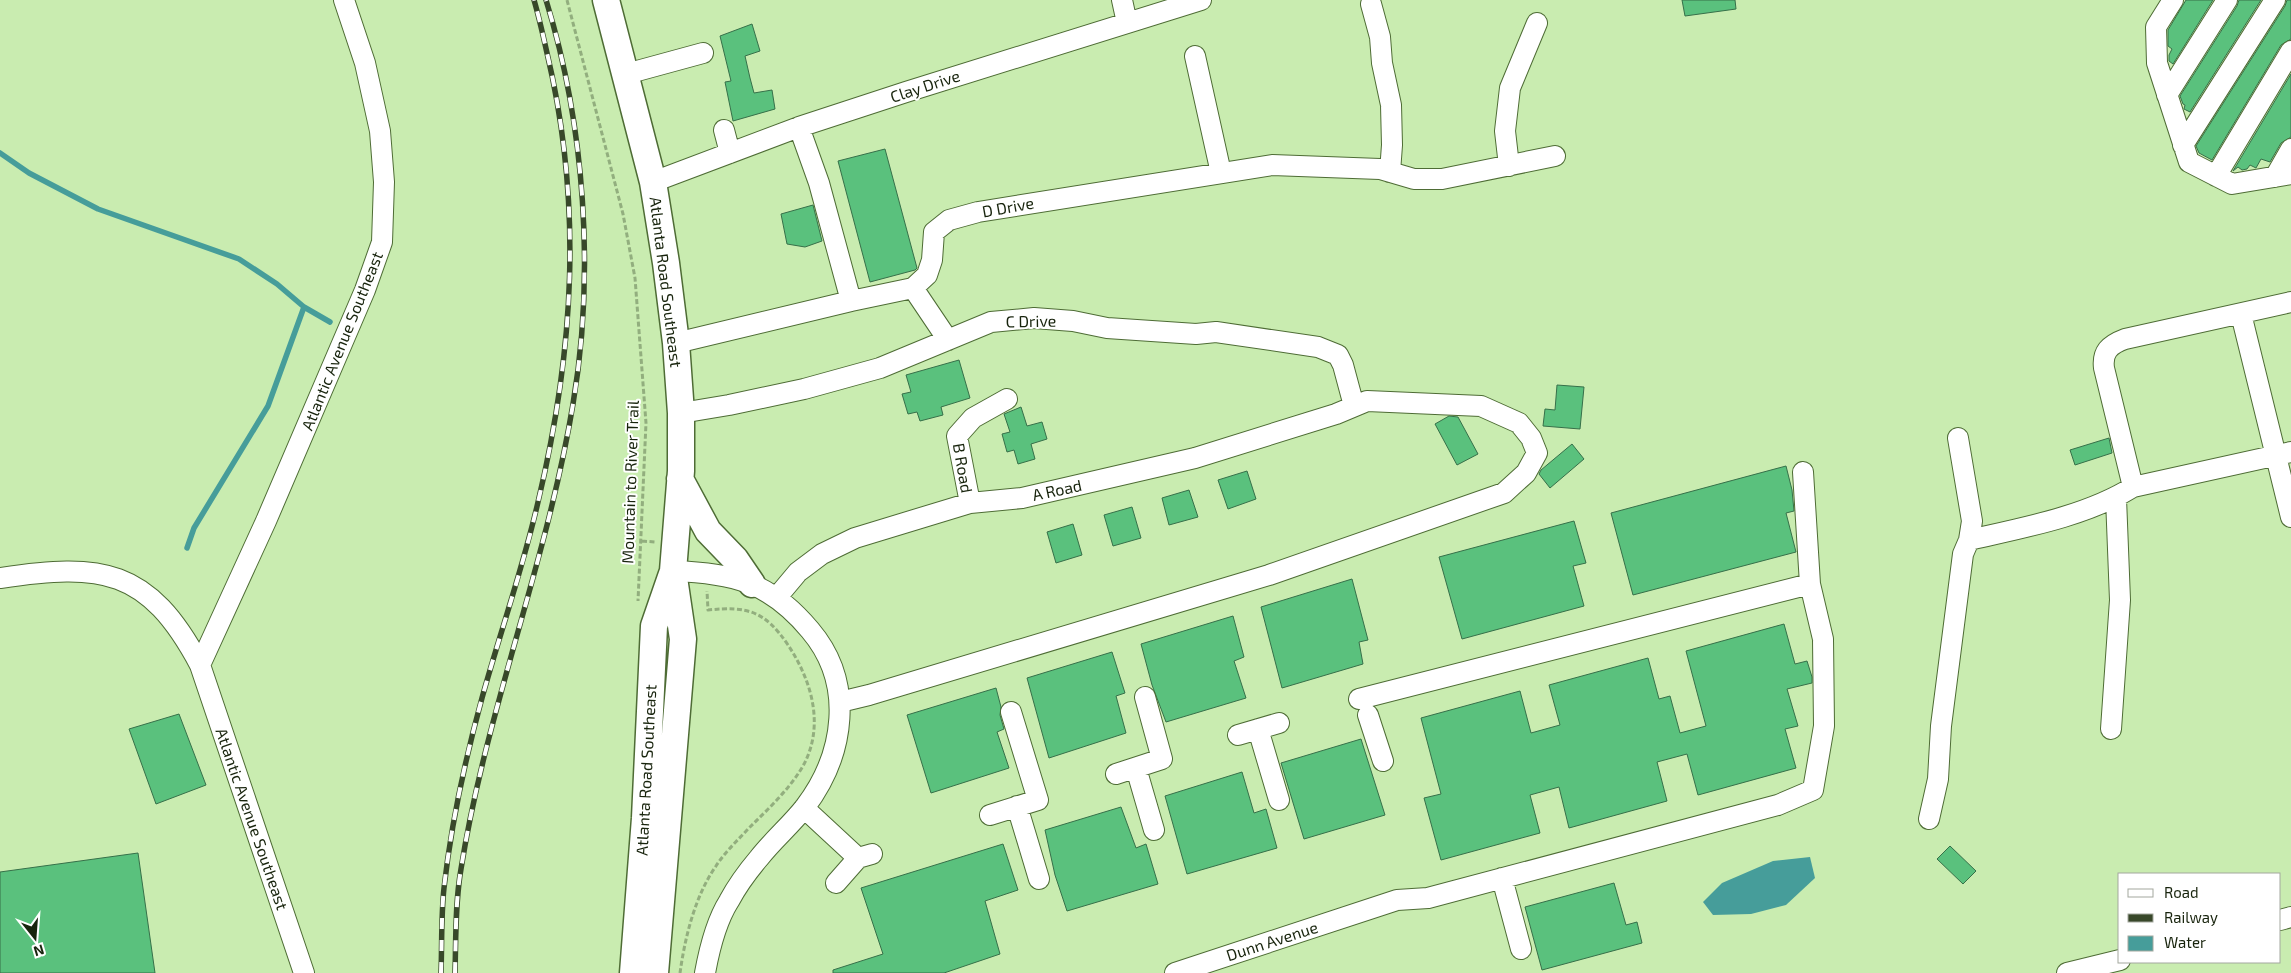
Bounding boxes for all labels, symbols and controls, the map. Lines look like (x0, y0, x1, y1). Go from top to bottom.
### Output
street label: Clay Drive (888, 65, 962, 106)
street label: D Drive (981, 193, 1035, 220)
street label: Atlanta Road Southeast (647, 196, 686, 368)
street label: Atlantic Avenue Southeast (297, 249, 386, 433)
street label: C Drive (1005, 311, 1056, 330)
street label: Mountain to River Trail (617, 400, 642, 564)
street label: B Road (950, 441, 977, 494)
street label: A Road (1030, 475, 1083, 504)
street label: Atlanta Road Southeast (632, 684, 659, 856)
street label: Atlantic Avenue Southeast (212, 725, 293, 912)
legend (2118, 873, 2281, 963)
text: Road (2164, 883, 2199, 901)
text: Railway (2164, 908, 2218, 926)
north arrow (10, 913, 60, 963)
street label: Dunn Avenue (1224, 917, 1320, 964)
text: Water (2164, 933, 2206, 951)
text: N (32, 941, 46, 961)

